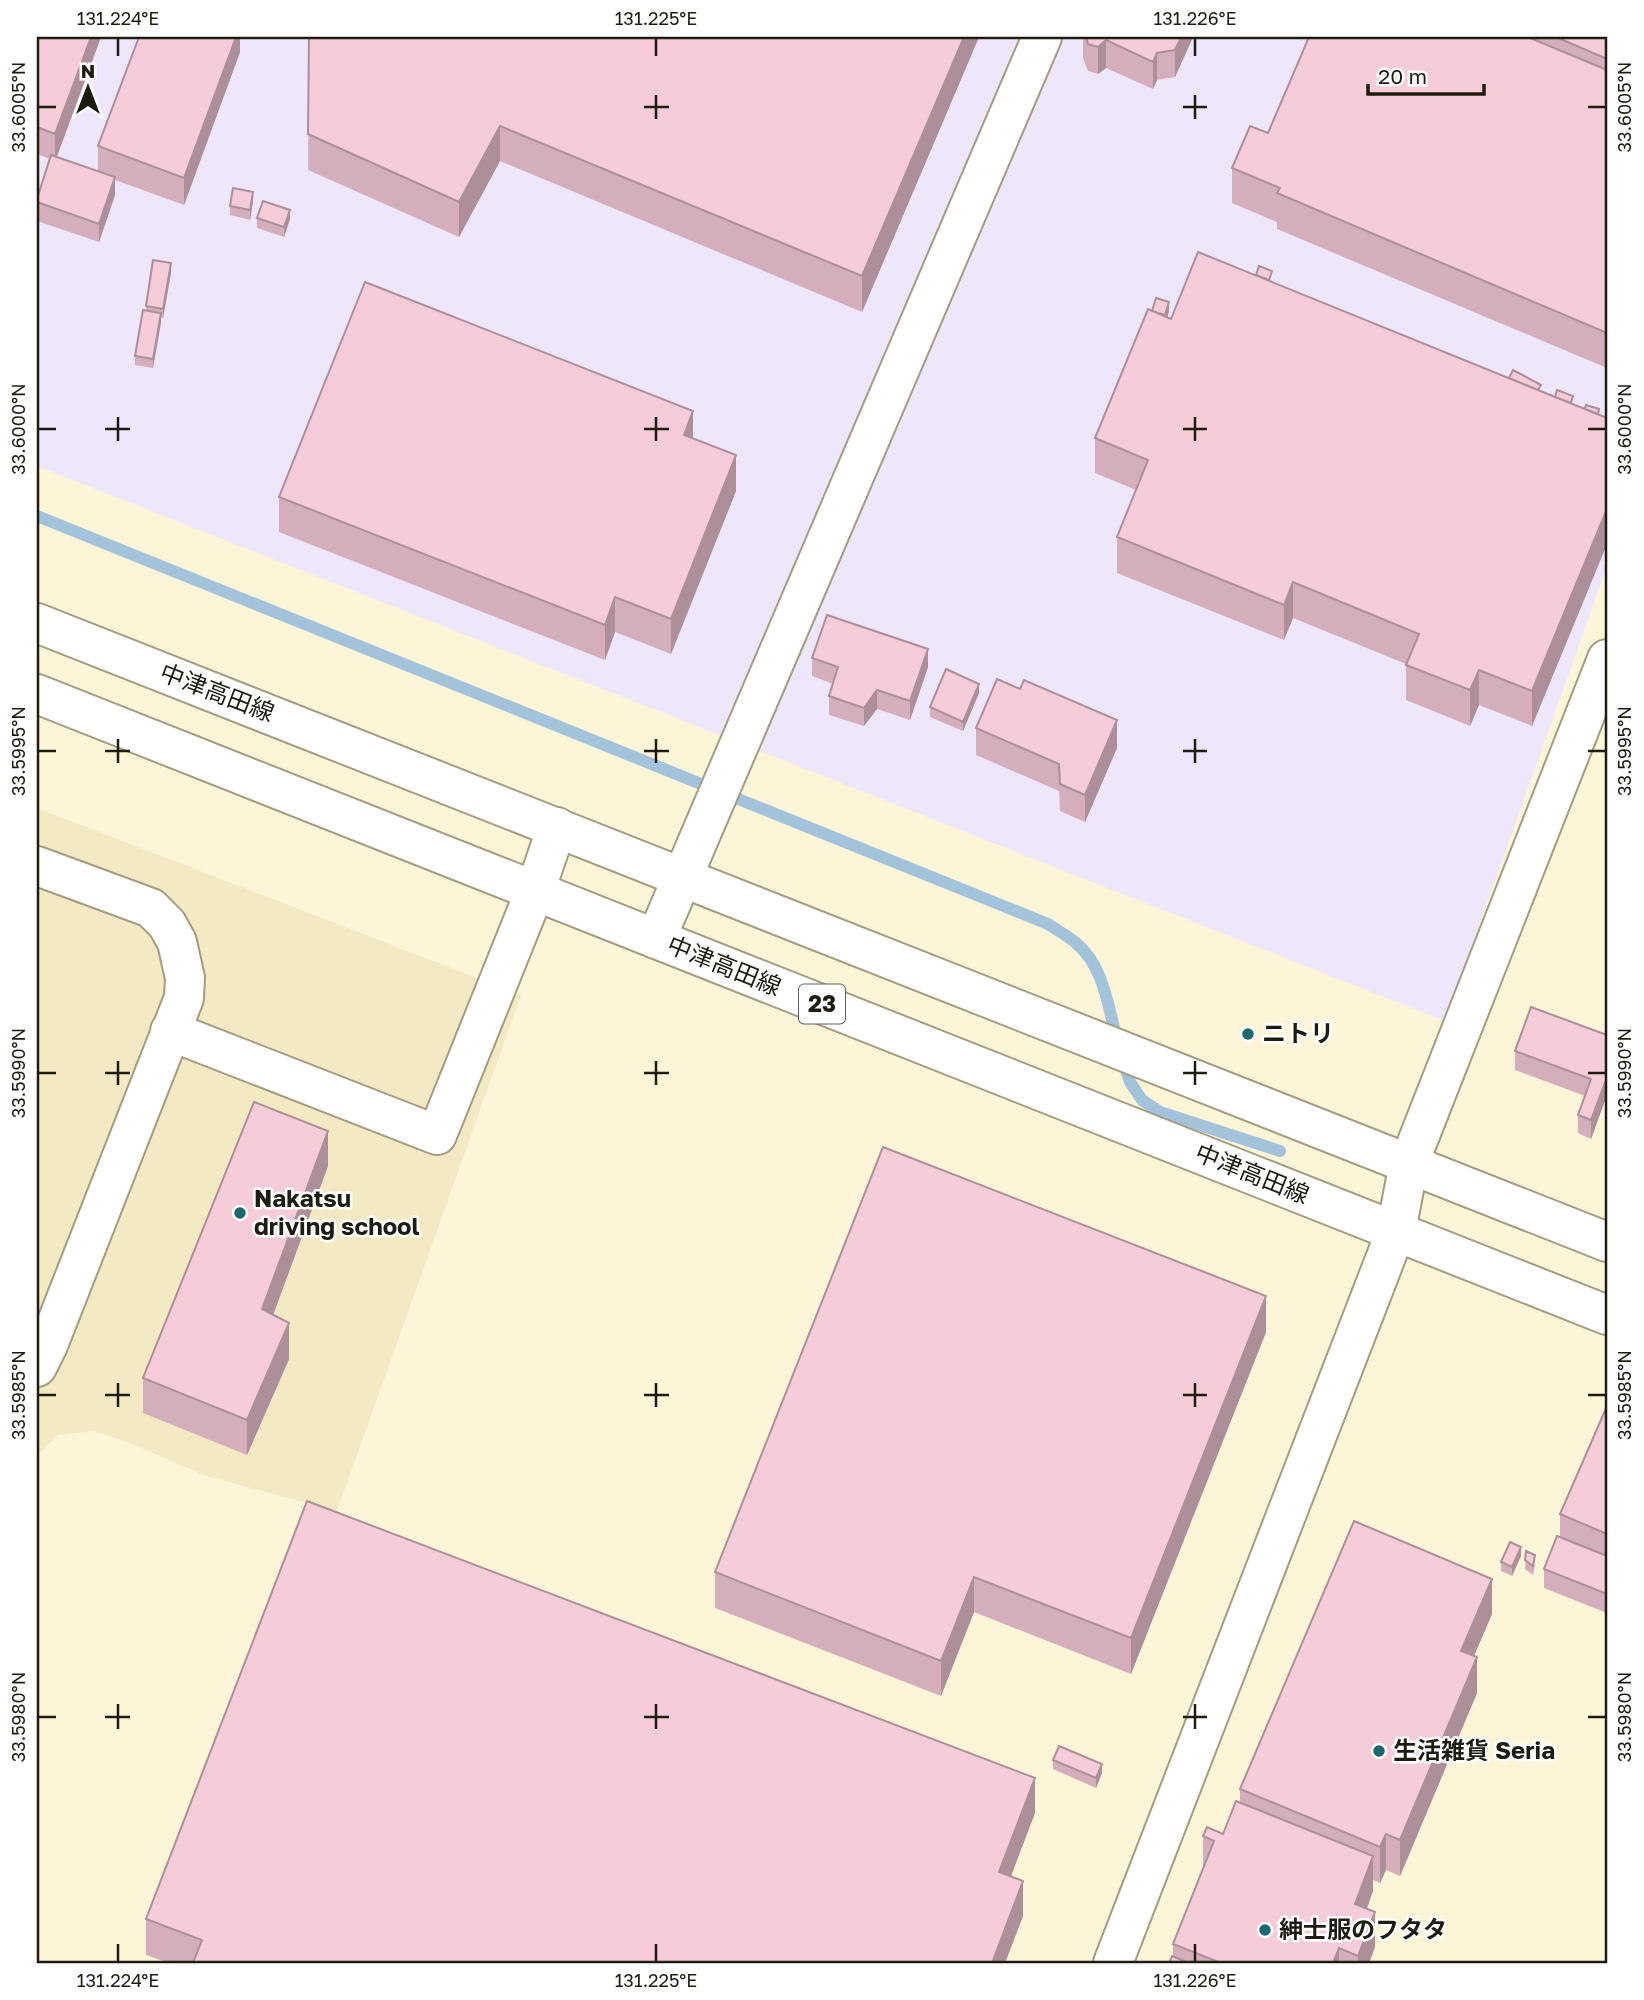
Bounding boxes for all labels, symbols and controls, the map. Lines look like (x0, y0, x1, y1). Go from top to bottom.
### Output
text: 131.224°E (77, 7, 159, 29)
text: 131.225°E (615, 7, 697, 29)
text: 131.226°E (1153, 7, 1237, 29)
north arrow (52, 52, 122, 122)
scale bar (1368, 52, 1483, 96)
text: N (81, 59, 95, 82)
text: 33.6005°N (7, 62, 29, 152)
text: 33.6005°N (1613, 62, 1635, 152)
text: 20 m (1378, 63, 1427, 89)
text: 33.6000°N (7, 383, 29, 475)
text: 33.6000°N (1613, 383, 1635, 475)
street label: 中津高田線 (156, 657, 279, 727)
text: 33.5995°N (7, 706, 29, 796)
text: 33.5995°N (1613, 706, 1635, 796)
street label: 中津高田線 (663, 929, 786, 1001)
road number: 23 (799, 984, 845, 1023)
place label: ニトリ (1262, 1018, 1334, 1047)
marker: ニトリ (1240, 1026, 1256, 1042)
text: 33.5990°N (7, 1028, 29, 1118)
text: 33.5990°N (1613, 1028, 1635, 1118)
street label: 中津高田線 (1191, 1137, 1314, 1209)
place label: Nakatsu driving school (254, 1183, 420, 1240)
marker: Nakatsu driving school (232, 1205, 248, 1221)
text: 33.5985°N (7, 1350, 29, 1440)
text: 33.5985°N (1613, 1350, 1635, 1440)
text: 33.5980°N (7, 1672, 29, 1762)
text: 33.5980°N (1613, 1672, 1635, 1762)
place label: 生活雑貨 Seria (1393, 1735, 1555, 1764)
marker: 生活雑貨 Seria (1371, 1743, 1387, 1759)
place label: 紳士服のフタタ (1279, 1914, 1447, 1943)
marker: 紳士服のフタタ (1257, 1922, 1273, 1938)
text: 131.224°E (77, 1969, 159, 1991)
text: 131.225°E (615, 1969, 697, 1991)
text: 131.226°E (1153, 1969, 1237, 1991)

